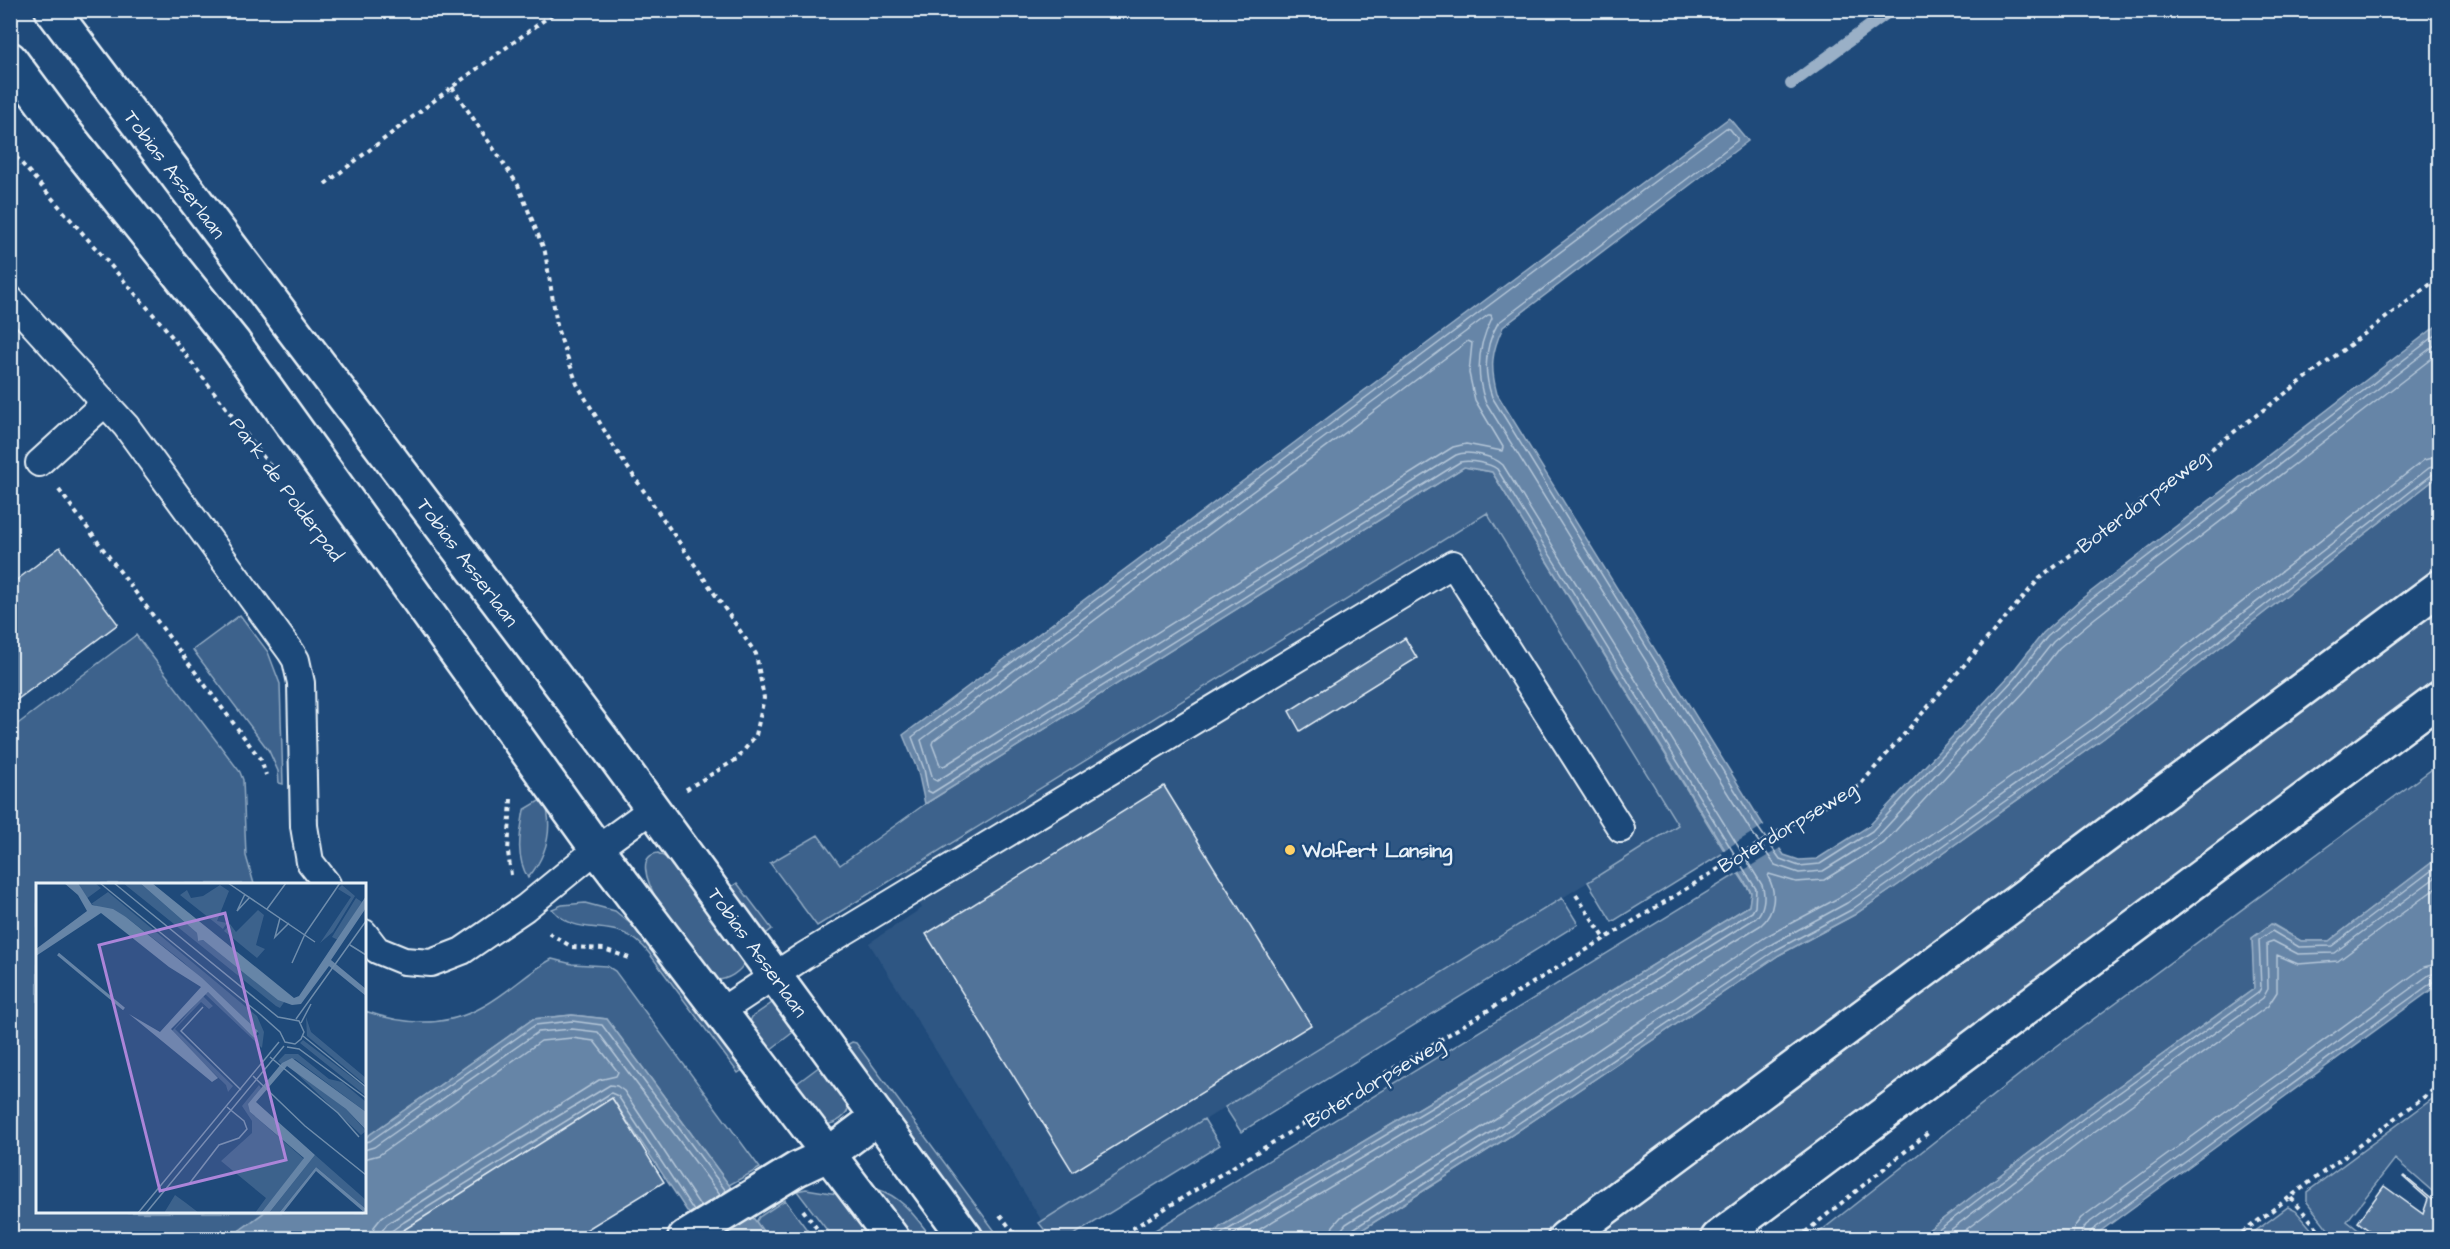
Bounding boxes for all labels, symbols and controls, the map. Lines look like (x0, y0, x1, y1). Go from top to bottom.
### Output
street label: Tobias Asserlaan (117, 105, 232, 245)
street label: Park de Polderpad (223, 412, 350, 568)
street label: Boterdorpseweg (2071, 443, 2214, 561)
street label: Tobias Asserlaan (410, 493, 525, 633)
street label: Boterdorpseweg (1713, 775, 1863, 881)
place label: Wolfert Lansing (1301, 837, 1453, 866)
marker: Wolfert Lansing (1283, 843, 1297, 857)
street label: Tobias Asserlaan (700, 882, 814, 1023)
inset map (36, 883, 366, 1213)
street label: Boterdorpseweg (1300, 1030, 1450, 1136)

